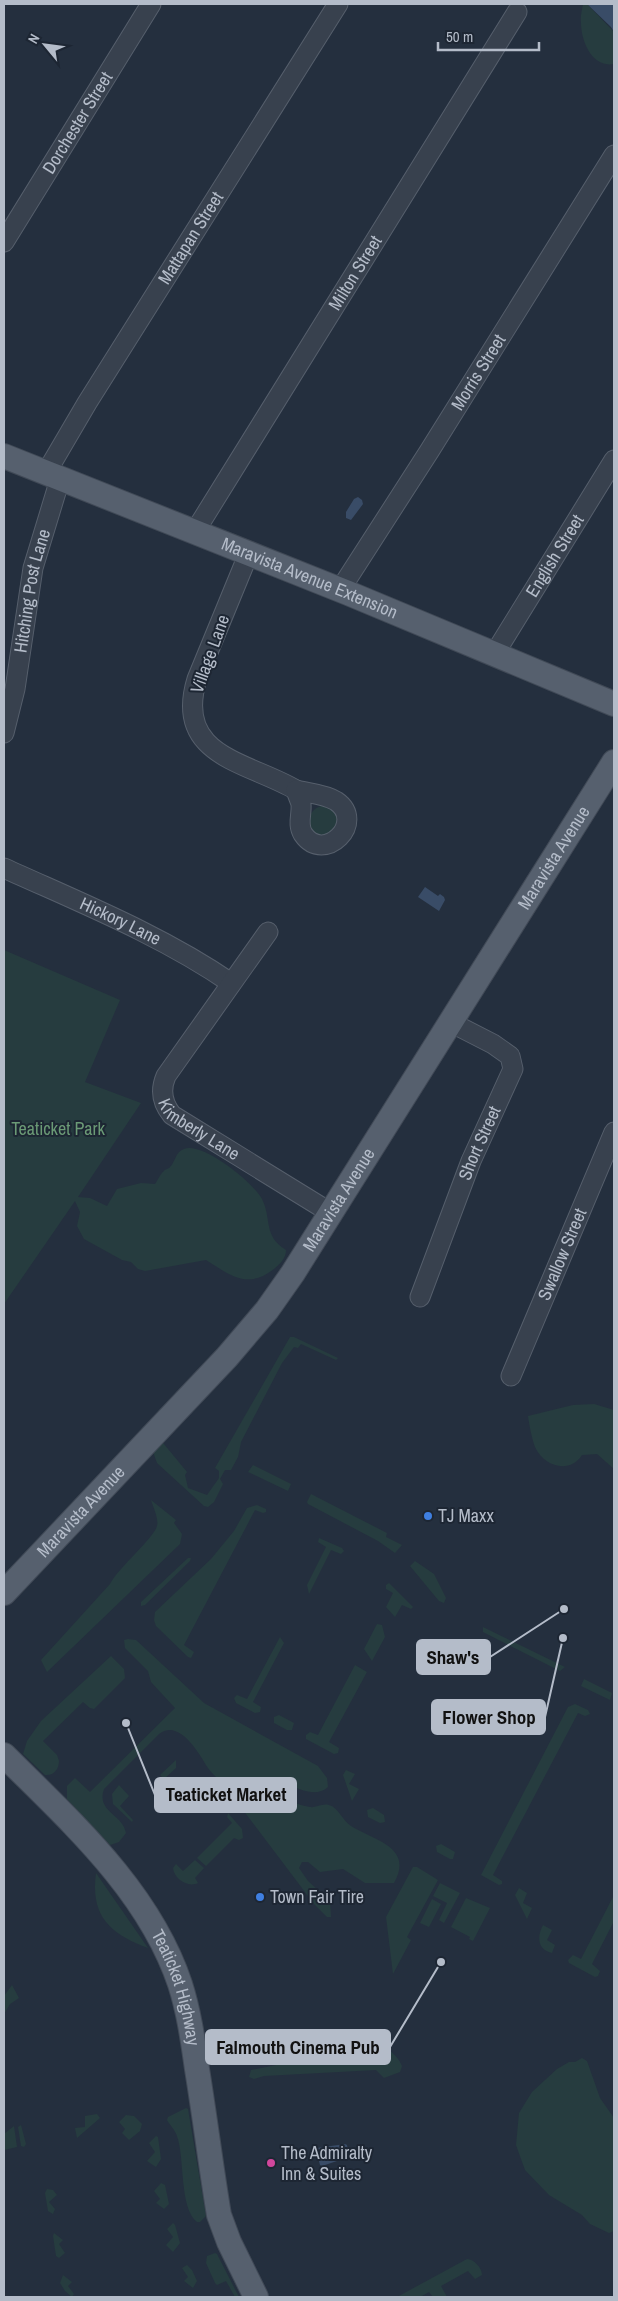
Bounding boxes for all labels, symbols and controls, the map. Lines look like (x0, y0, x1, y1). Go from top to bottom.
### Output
north arrow (20, 20, 70, 70)
scale bar (438, 20, 539, 52)
text: 50 m (446, 26, 473, 47)
text: N (24, 31, 44, 47)
street label: Dorchester Street (36, 67, 118, 178)
street label: Mattapan Street (152, 187, 229, 289)
street label: Milton Street (322, 230, 388, 315)
street label: Morris Street (445, 329, 511, 415)
street label: English Street (519, 510, 589, 602)
street label: Hitching Post Lane (8, 526, 56, 654)
street label: Maravista Avenue Extension (218, 531, 402, 624)
street label: Village Lane (184, 611, 235, 697)
street label: Maravista Avenue (511, 801, 595, 914)
street label: Hickory Lane (76, 891, 166, 951)
street label: Kimberly Lane (152, 1094, 245, 1166)
street label: Short Street (452, 1102, 506, 1184)
park label: Teaticket Park (11, 1116, 105, 1141)
street label: Maravista Avenue (297, 1143, 381, 1256)
street label: Swallow Street (531, 1204, 592, 1304)
street label: Maravista Avenue (31, 1460, 130, 1563)
place label: TJ Maxx (438, 1503, 494, 1528)
marker: TJ Maxx (422, 1510, 434, 1522)
callout: Shaw's (417, 1640, 490, 1674)
text: Shaw's (426, 1644, 480, 1670)
callout: Flower Shop (432, 1700, 545, 1734)
text: Flower Shop (442, 1704, 536, 1730)
callout: Teaticket Market (155, 1778, 296, 1812)
text: Teaticket Market (166, 1781, 286, 1807)
place label: Town Fair Tire (270, 1884, 364, 1909)
marker: Town Fair Tire (254, 1891, 266, 1903)
street label: Teaticket Highway (146, 1925, 206, 2048)
callout: Falmouth Cinema Pub (206, 2030, 390, 2064)
text: Falmouth Cinema Pub (216, 2034, 380, 2060)
place label: The Admiralty Inn & Suites (281, 2140, 373, 2186)
marker: The Admiralty Inn & Suites (265, 2157, 277, 2169)

